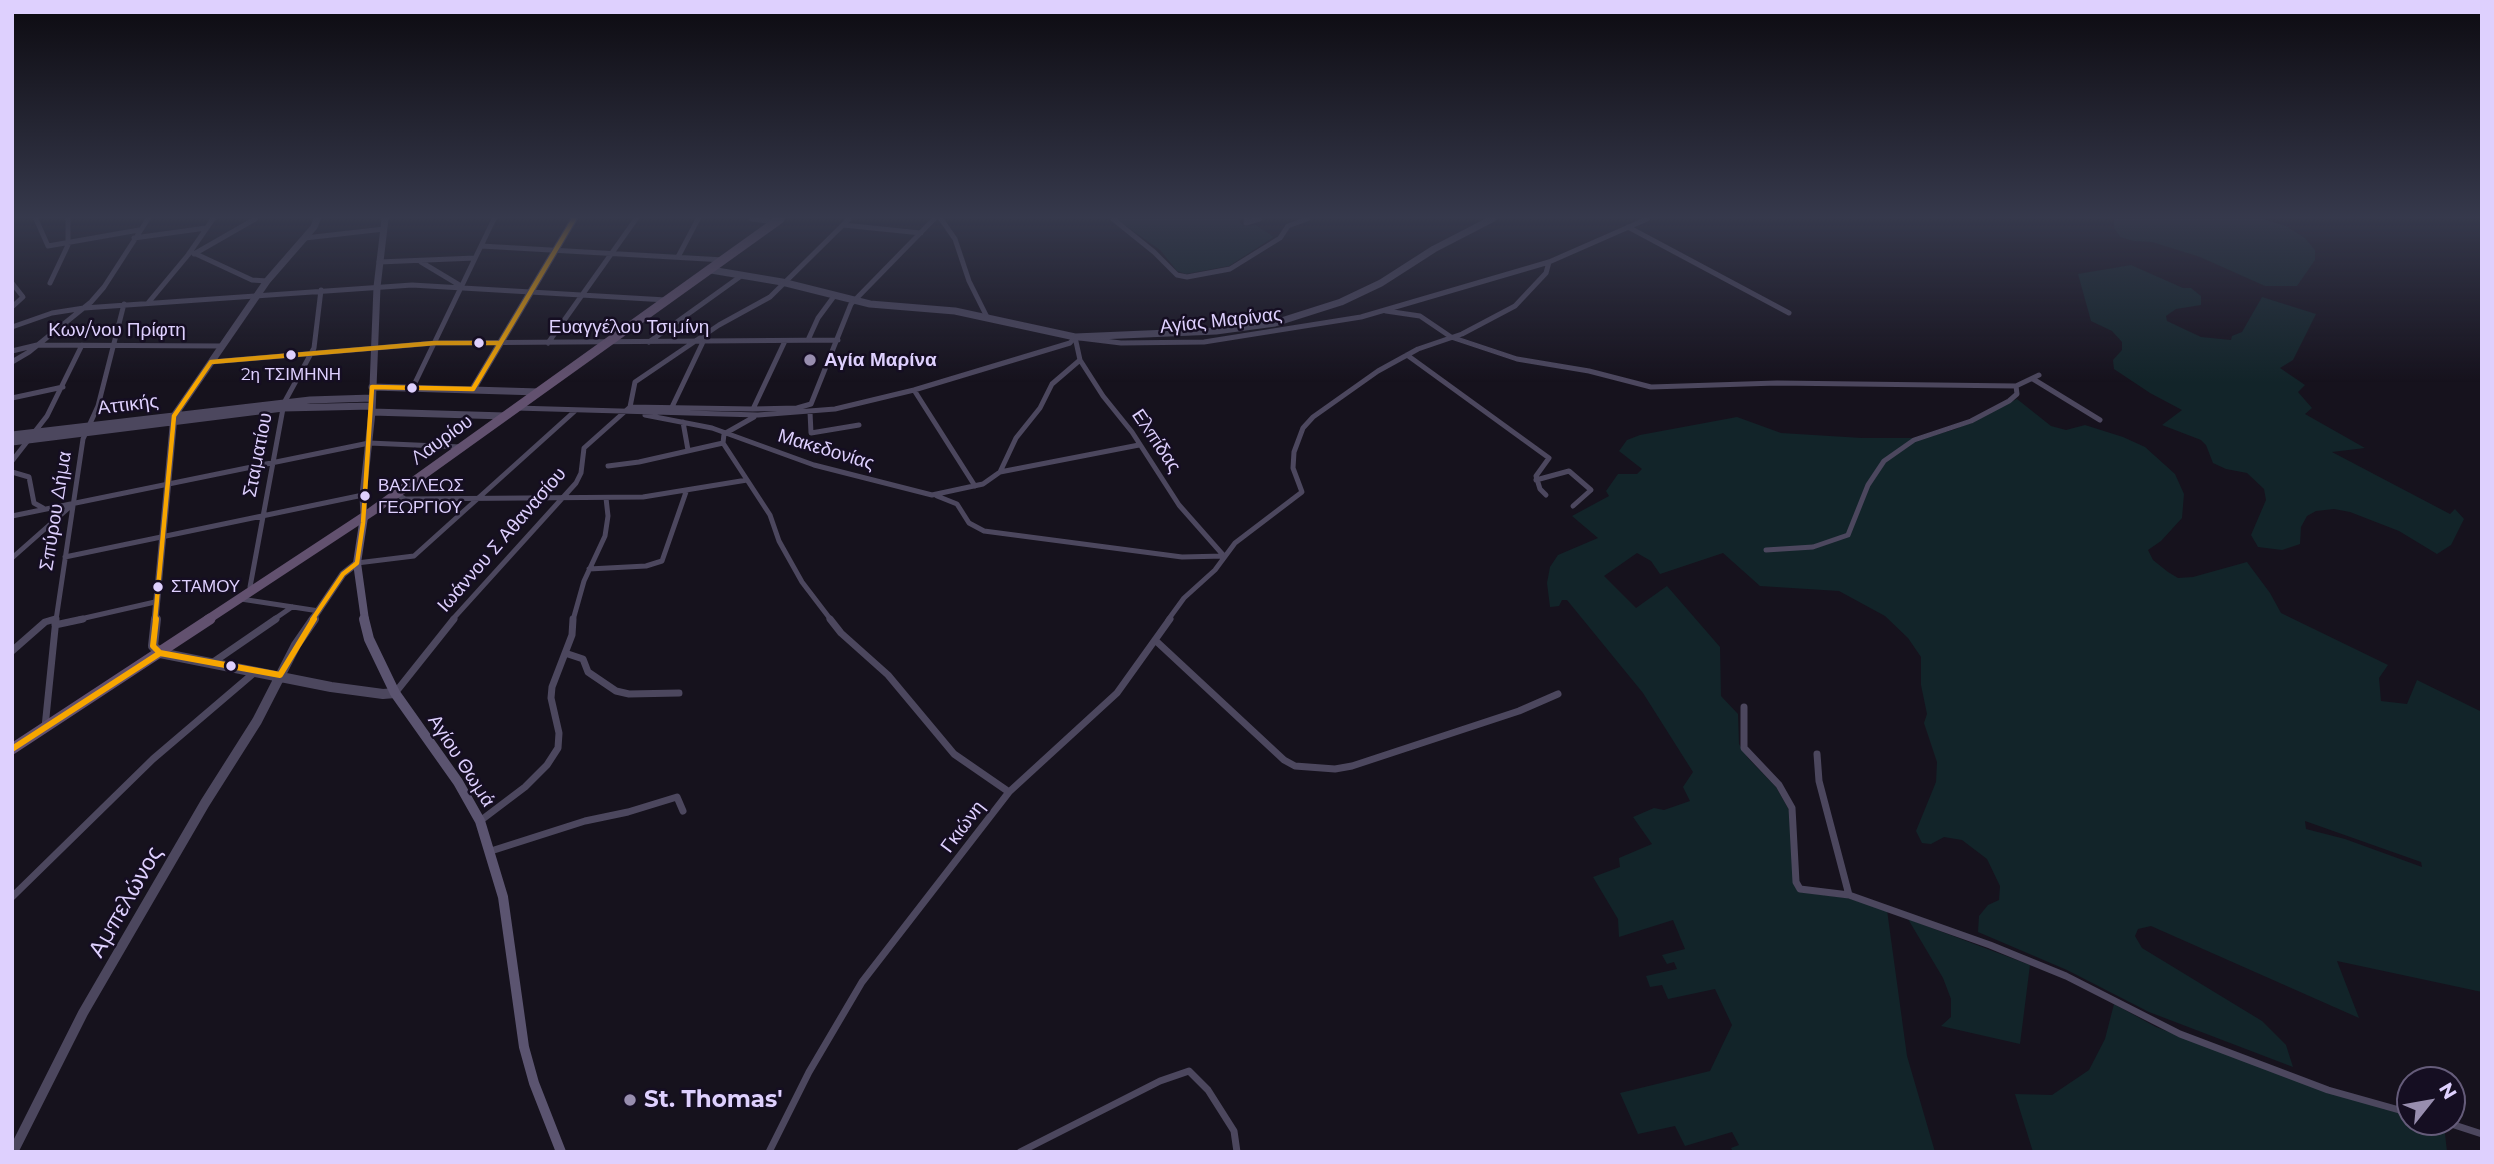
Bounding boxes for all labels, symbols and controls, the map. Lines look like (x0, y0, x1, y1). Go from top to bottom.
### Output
street label: Αγίας Μαρίνας (1159, 303, 1283, 339)
street label: Ευαγγέλου Τσιμίνη (549, 316, 709, 338)
street label: Κων/νου Πρίφτη (48, 319, 186, 341)
unlabelled marker (472, 336, 486, 350)
marker: 2η ΤΣΙΜΗΝΗ (284, 348, 298, 362)
place label: Αγία Μαρίνα (824, 349, 937, 371)
marker: Αγία Μαρίνα (802, 352, 818, 368)
place label: 2η ΤΣΙΜΗΝΗ (241, 365, 341, 385)
unlabelled marker (405, 381, 419, 395)
street label: Αττικής (96, 390, 160, 420)
street label: Ελπίδας (1127, 405, 1185, 477)
street label: Λαυρίου (407, 410, 477, 470)
street label: Σταματίου (239, 411, 277, 499)
street label: Μακεδονίας (775, 425, 877, 475)
street label: Σπύρου Δήμα (35, 450, 77, 572)
street label: Ιωάννου Σ Αθανασίου (433, 463, 571, 617)
place label: ΒΑΣΙΛΕΩΣ ΓΕΩΡΓΙΟΥ (378, 476, 464, 516)
marker: ΒΑΣΙΛΕΩΣ ΓΕΩΡΓΙΟΥ (358, 489, 372, 503)
place label: ΣΤΑΜΟΥ (171, 577, 240, 597)
marker: ΣΤΑΜΟΥ (151, 580, 165, 594)
unlabelled marker (224, 659, 238, 673)
street label: Αγίου Θωμά (423, 711, 499, 811)
street label: Γκιώνη (936, 797, 990, 857)
street label: Αμπελώνος (83, 842, 169, 962)
north arrow (2396, 1066, 2466, 1136)
text: N (2434, 1078, 2462, 1103)
place label: St. Thomas' (644, 1086, 783, 1114)
marker: St. Thomas' (622, 1092, 638, 1108)

